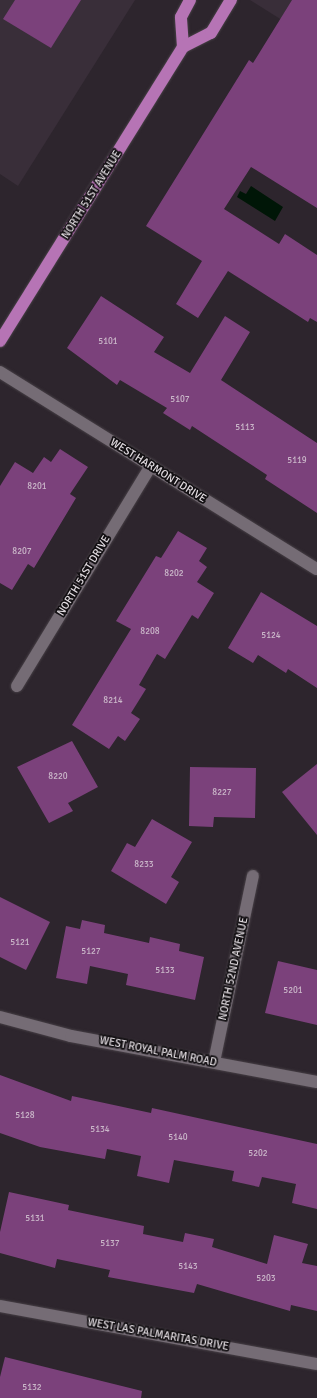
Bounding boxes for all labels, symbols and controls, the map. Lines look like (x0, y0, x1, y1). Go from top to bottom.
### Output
street label: NORTH 51ST AVENUE (59, 148, 125, 242)
house number: 5101 (98, 337, 118, 347)
house number: 5107 (170, 395, 190, 405)
house number: 5113 (235, 423, 255, 433)
street label: WEST HARMONT DRIVE (107, 436, 209, 506)
house number: 5119 (287, 456, 307, 466)
house number: 8201 (27, 482, 47, 492)
street label: NORTH 51ST DRIVE (55, 533, 113, 619)
house number: 8207 (12, 547, 32, 557)
house number: 8202 (164, 569, 184, 579)
house number: 8208 (140, 627, 160, 637)
house number: 5124 (261, 631, 281, 641)
house number: 8214 (103, 696, 123, 706)
house number: 8220 (48, 772, 68, 782)
house number: 8227 (212, 788, 232, 798)
house number: 8233 (134, 860, 154, 870)
street label: NORTH 52ND AVENUE (217, 916, 251, 1022)
house number: 5121 (10, 938, 30, 948)
house number: 5127 (81, 947, 101, 957)
house number: 5133 (155, 966, 175, 976)
house number: 5201 (283, 986, 303, 996)
street label: WEST ROYAL PALM ROAD (98, 1034, 218, 1070)
house number: 5128 (15, 1111, 35, 1121)
house number: 5134 (90, 1125, 110, 1135)
house number: 5140 (168, 1133, 188, 1143)
house number: 5202 (248, 1149, 268, 1159)
house number: 5131 (25, 1214, 45, 1224)
house number: 5137 (100, 1239, 120, 1249)
house number: 5143 (178, 1262, 198, 1272)
house number: 5203 (256, 1274, 276, 1284)
street label: WEST LAS PALMARITAS DRIVE (86, 1316, 230, 1354)
house number: 5132 (22, 1383, 42, 1393)

